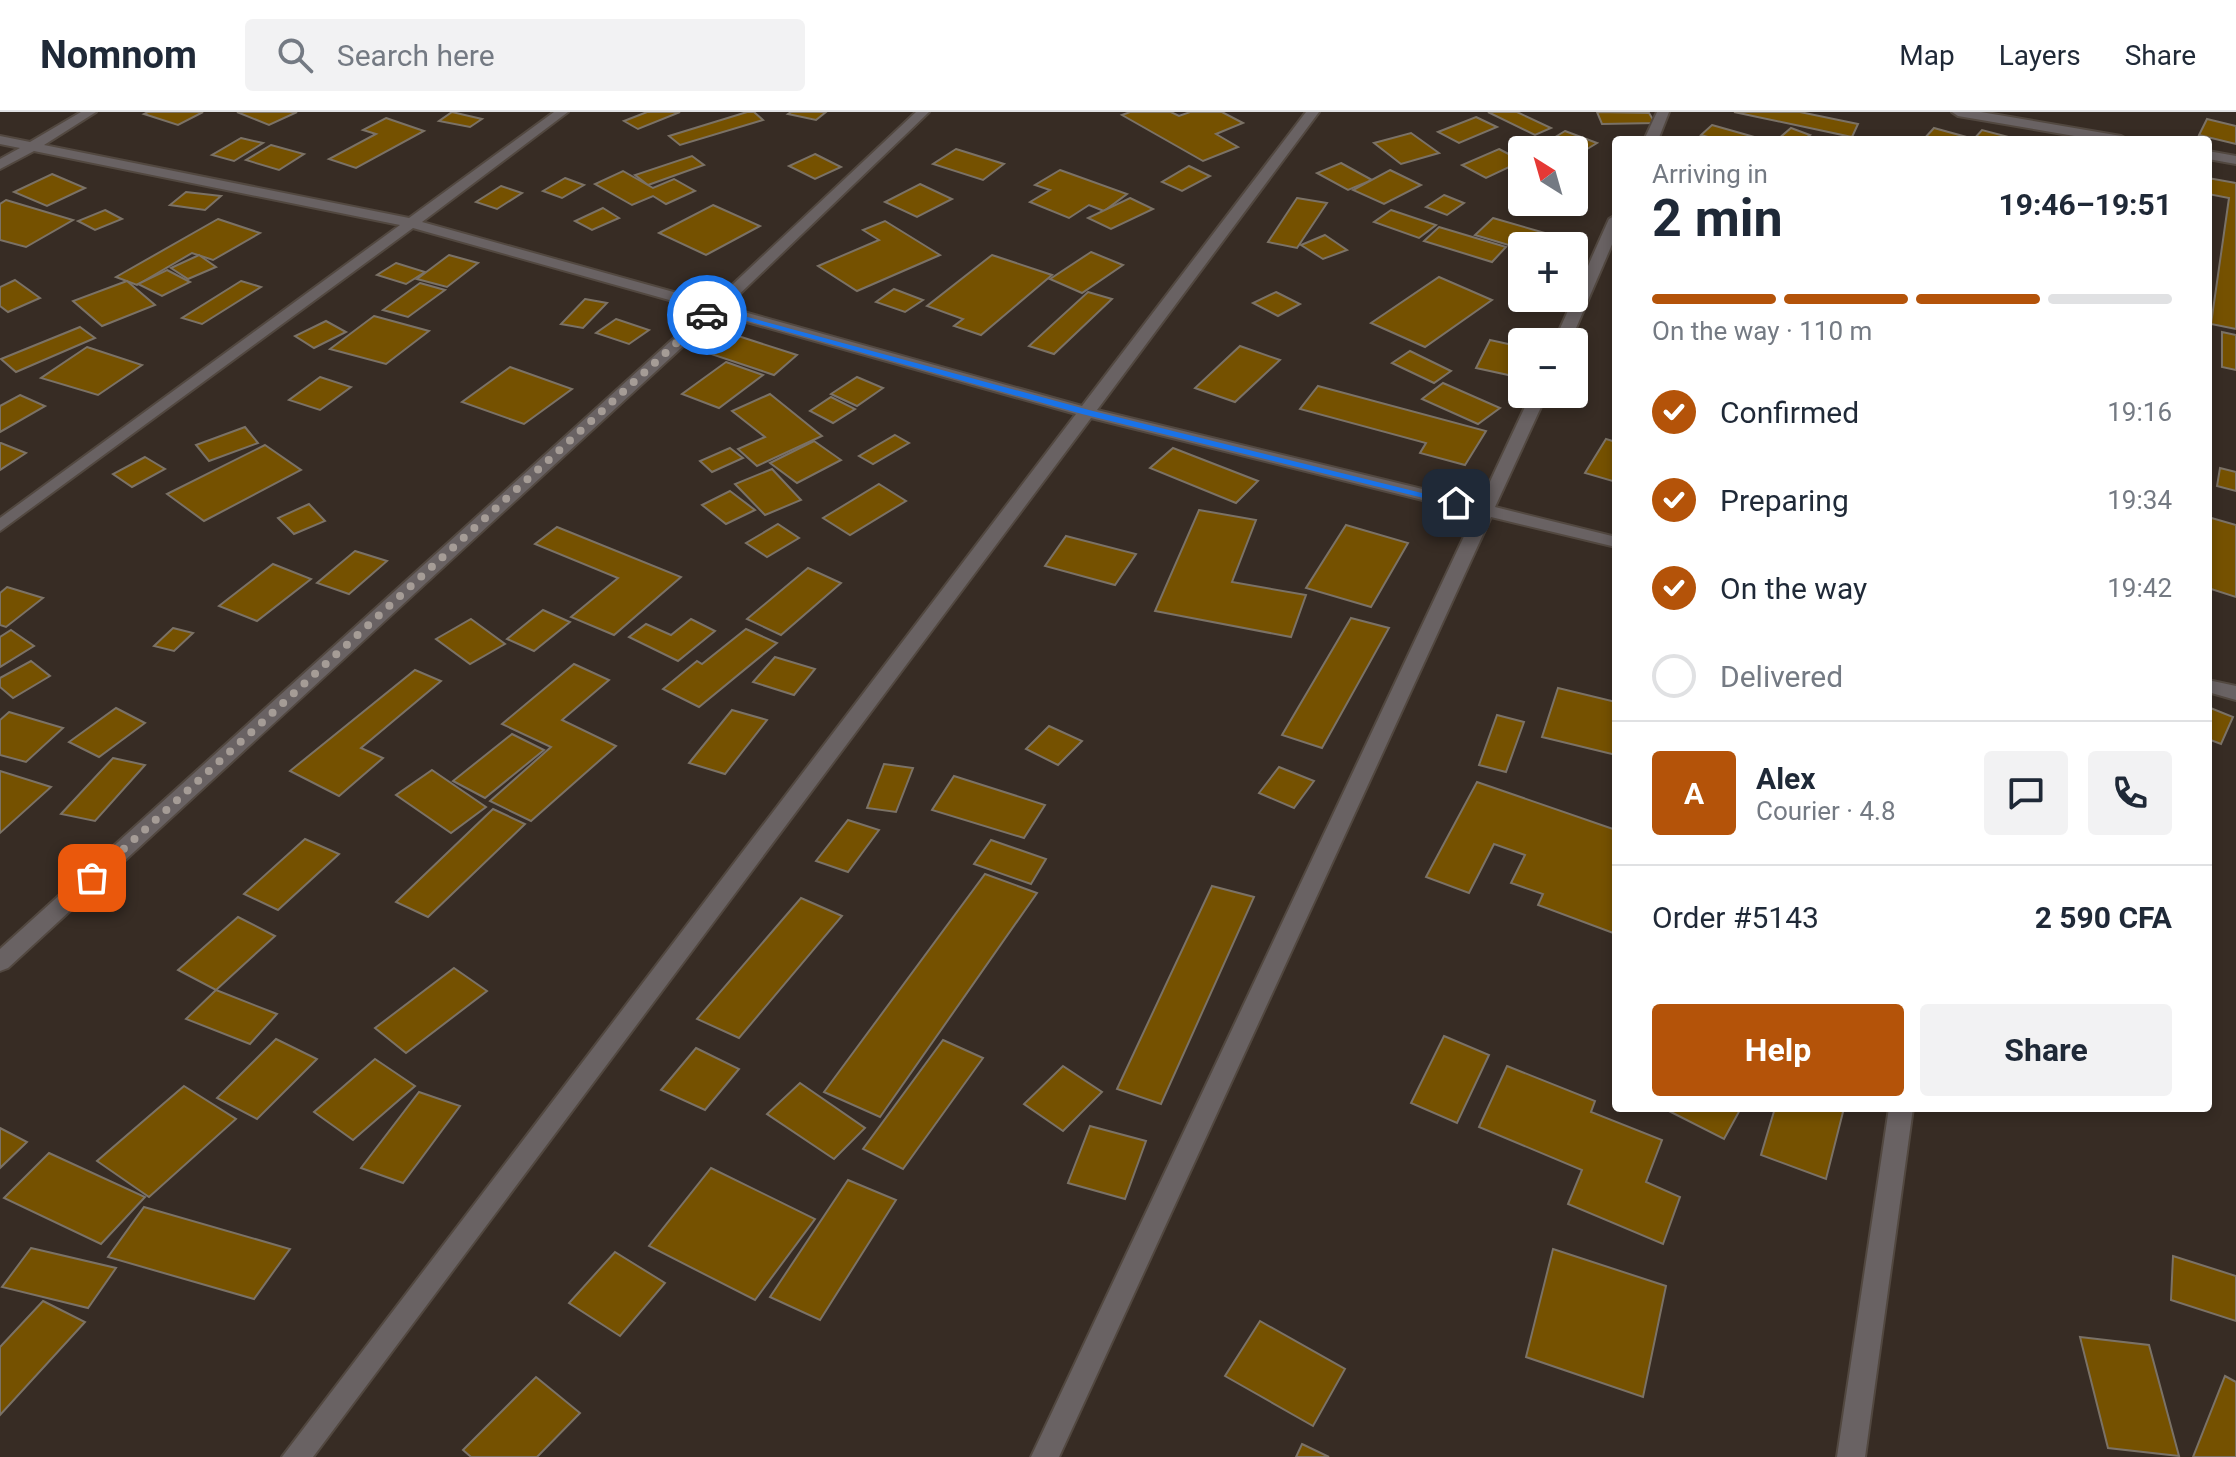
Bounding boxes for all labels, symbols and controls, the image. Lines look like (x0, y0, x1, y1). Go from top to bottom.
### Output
search box (245, 19, 805, 91)
text: Nomnom (40, 33, 197, 77)
icon: search (273, 33, 317, 77)
text: Search here (337, 38, 495, 73)
text: Map (1899, 39, 1955, 72)
text: Layers (1999, 39, 2081, 72)
text: Share (2125, 39, 2196, 72)
north arrow (1508, 136, 1588, 216)
map controls (1508, 136, 1588, 408)
text: Arriving in (1652, 159, 1768, 189)
text: 19:46–19:51 (1998, 187, 2172, 222)
text: 2 min (1652, 188, 1783, 249)
button: + (1508, 232, 1588, 312)
courier (667, 275, 747, 355)
icon: car (685, 293, 729, 337)
text: On the way · 110 m (1652, 316, 1872, 346)
button: − (1508, 328, 1588, 408)
icon: check (1652, 390, 1696, 434)
text: Confirmed (1720, 395, 1859, 430)
text: 19:16 (2107, 397, 2172, 427)
pin (1422, 469, 1490, 537)
icon: check (1652, 478, 1696, 522)
icon: home (1434, 481, 1478, 525)
text: Preparing (1720, 483, 1849, 518)
text: 19:34 (2107, 485, 2172, 515)
icon: check (1652, 566, 1696, 610)
text: On the way (1720, 571, 1867, 606)
text: 19:42 (2107, 573, 2172, 603)
text: Delivered (1720, 659, 1843, 694)
button: chat (1984, 751, 2068, 835)
button: phone (2088, 751, 2172, 835)
text: Alex (1756, 761, 1816, 796)
text: A (1684, 776, 1704, 811)
text: Courier · 4.8 (1756, 796, 1896, 826)
pin (58, 844, 126, 912)
icon: bag (70, 856, 114, 900)
text: Order #5143 (1652, 900, 1819, 935)
text: 2 590 CFA (2035, 900, 2172, 935)
button: Help (1652, 1004, 1904, 1096)
button: Share (1920, 1004, 2172, 1096)

